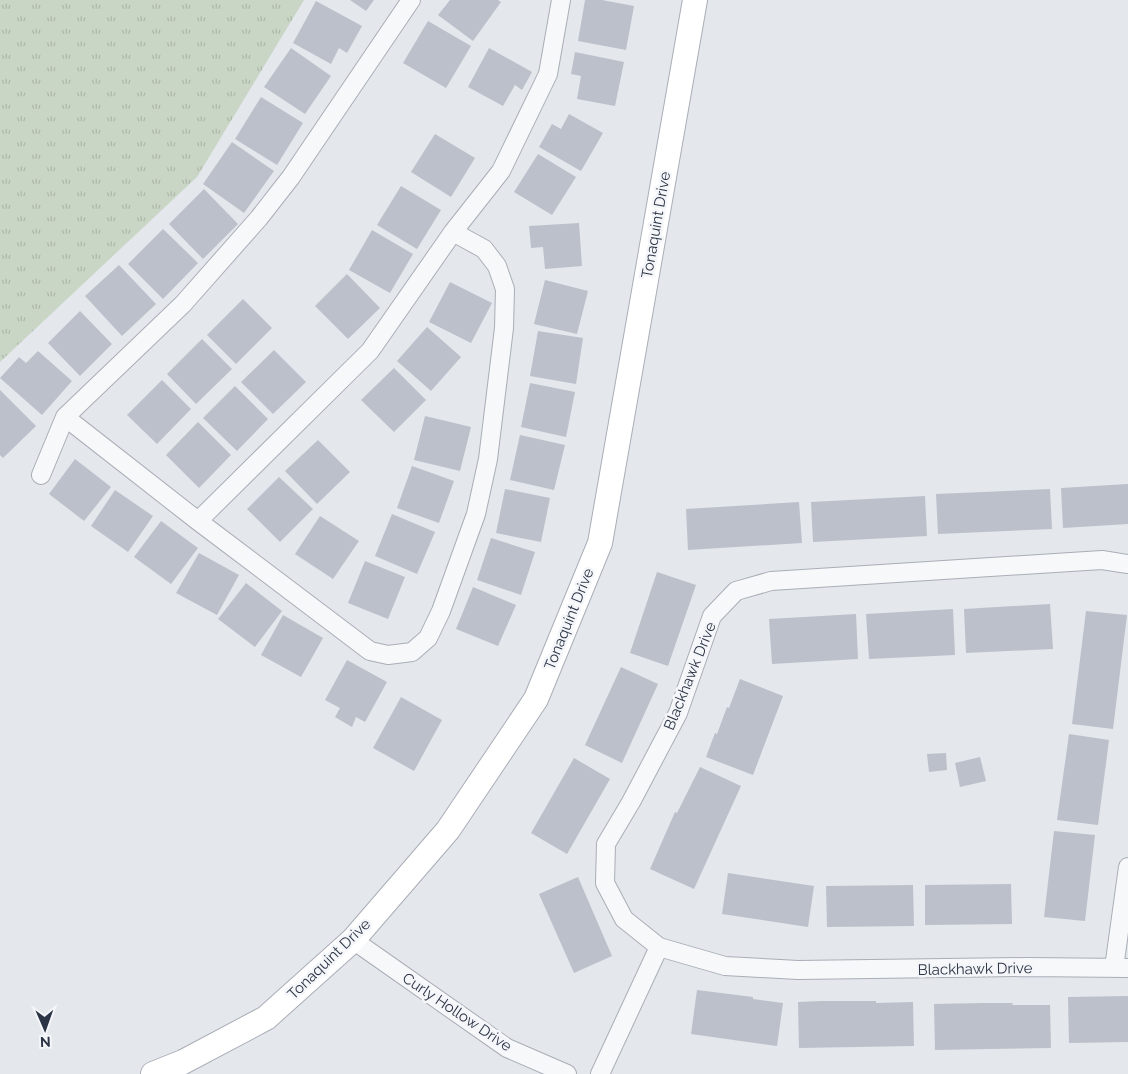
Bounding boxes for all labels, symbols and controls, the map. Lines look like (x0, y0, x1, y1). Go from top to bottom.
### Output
street label: Tonaquint Drive (638, 170, 674, 280)
street label: Tonaquint Drive (540, 565, 598, 672)
street label: Blackhawk Drive (660, 619, 720, 733)
street label: Tonaquint Drive (284, 915, 374, 1003)
street label: Blackhawk Drive (917, 959, 1033, 979)
street label: Curly Hollow Drive (399, 969, 515, 1055)
north arrow (20, 1004, 70, 1054)
text: N (40, 1034, 51, 1050)

